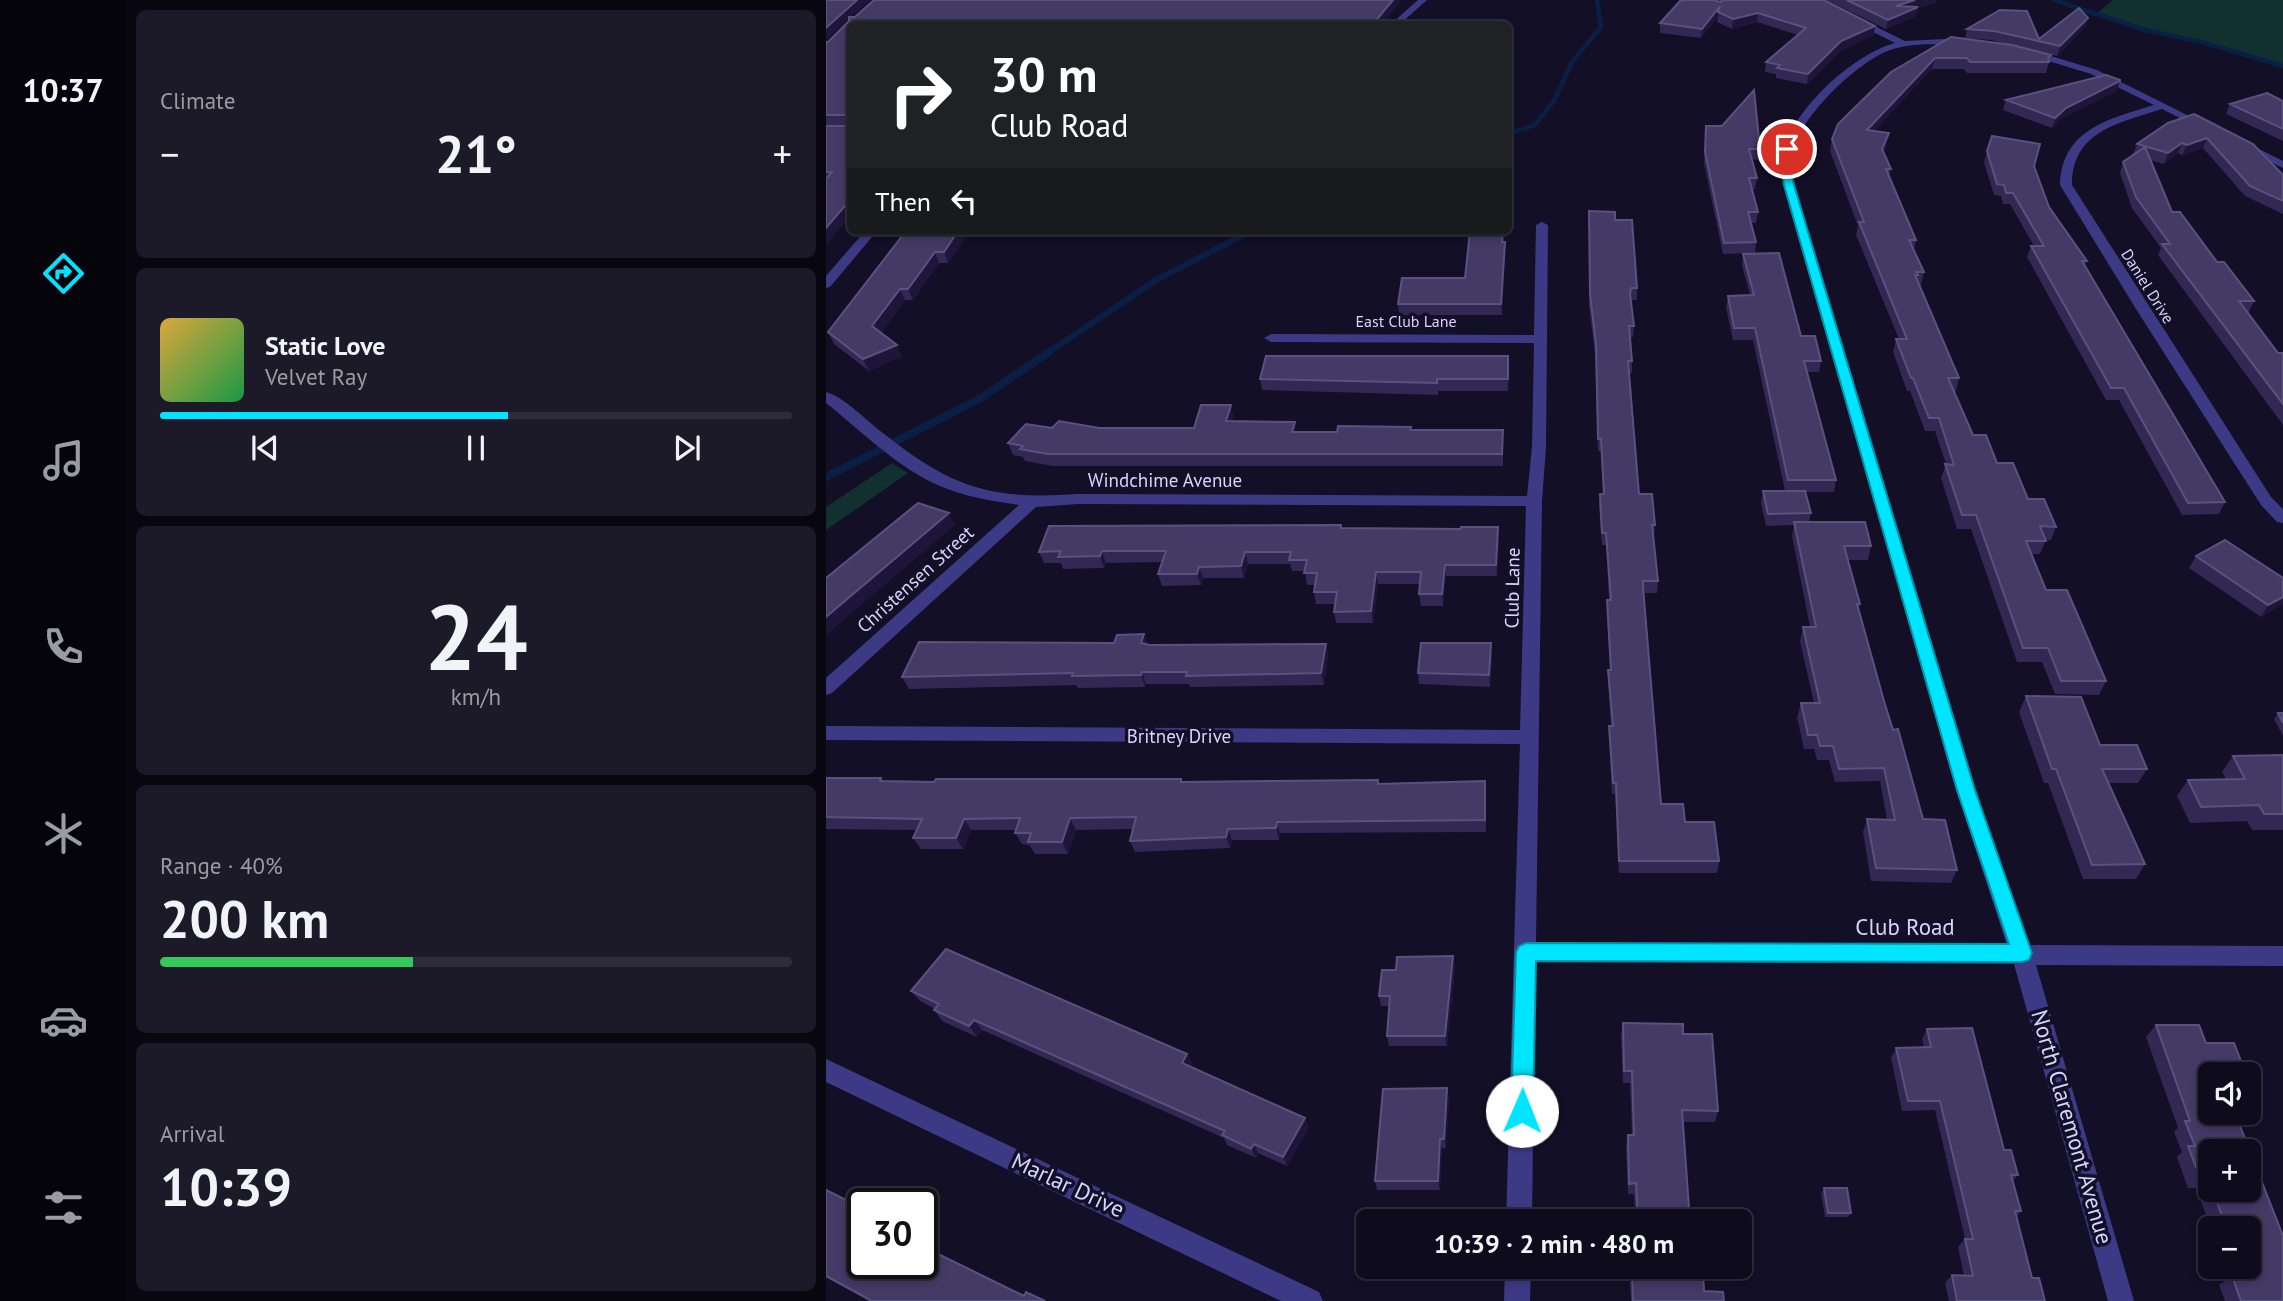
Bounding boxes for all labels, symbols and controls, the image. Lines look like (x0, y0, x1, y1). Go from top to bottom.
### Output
text: 30 m (990, 42, 1097, 106)
icon: right (875, 49, 966, 140)
text: 10:37 (22, 69, 104, 111)
text: Climate (160, 86, 235, 115)
text: Club Road (990, 104, 1128, 146)
pin (1757, 119, 1817, 179)
text: 21° (435, 120, 517, 187)
text: − (160, 129, 179, 178)
text: + (773, 129, 792, 178)
icon: arrive (1768, 130, 1806, 168)
icon: left (945, 182, 983, 220)
text: Then (875, 185, 931, 218)
street label: Daniel Drive (2117, 245, 2179, 327)
icon: directions (39, 249, 88, 298)
street label: East Club Lane (1355, 311, 1457, 331)
text: Static Love (265, 329, 386, 362)
text: Velvet Ray (265, 362, 367, 391)
icon: previous (246, 429, 284, 467)
icon: pause (457, 429, 495, 467)
icon: next (668, 429, 706, 467)
icon: music (39, 436, 88, 485)
street label: Windchime Avenue (1088, 468, 1242, 492)
street label: Christensen Street (852, 520, 979, 638)
street label: Club Lane (1499, 547, 1525, 629)
text: 24 (424, 577, 528, 695)
icon: phone (39, 622, 88, 671)
text: km/h (451, 682, 501, 711)
street label: Britney Drive (1127, 724, 1231, 748)
icon: climate (39, 809, 88, 858)
text: Range · 40% (160, 851, 283, 880)
text: 200 km (160, 885, 329, 952)
street label: Club Road (1855, 912, 1955, 941)
icon: car (39, 996, 88, 1045)
street label: North Claremont Avenue (2025, 1006, 2120, 1247)
map controls (2198, 1062, 2261, 1279)
button: sound (2198, 1062, 2261, 1125)
position arrow (1485, 1074, 1559, 1148)
text: Arrival (160, 1119, 224, 1148)
button: + (2198, 1139, 2261, 1202)
street label: Marlar Drive (1007, 1146, 1129, 1223)
text: 10:39 (160, 1153, 292, 1220)
icon: filters (39, 1183, 88, 1232)
speed limit sign: 30 (847, 1188, 938, 1279)
button: − (2198, 1216, 2261, 1279)
text: 10:39 · 2 min · 480 m (1434, 1227, 1674, 1260)

